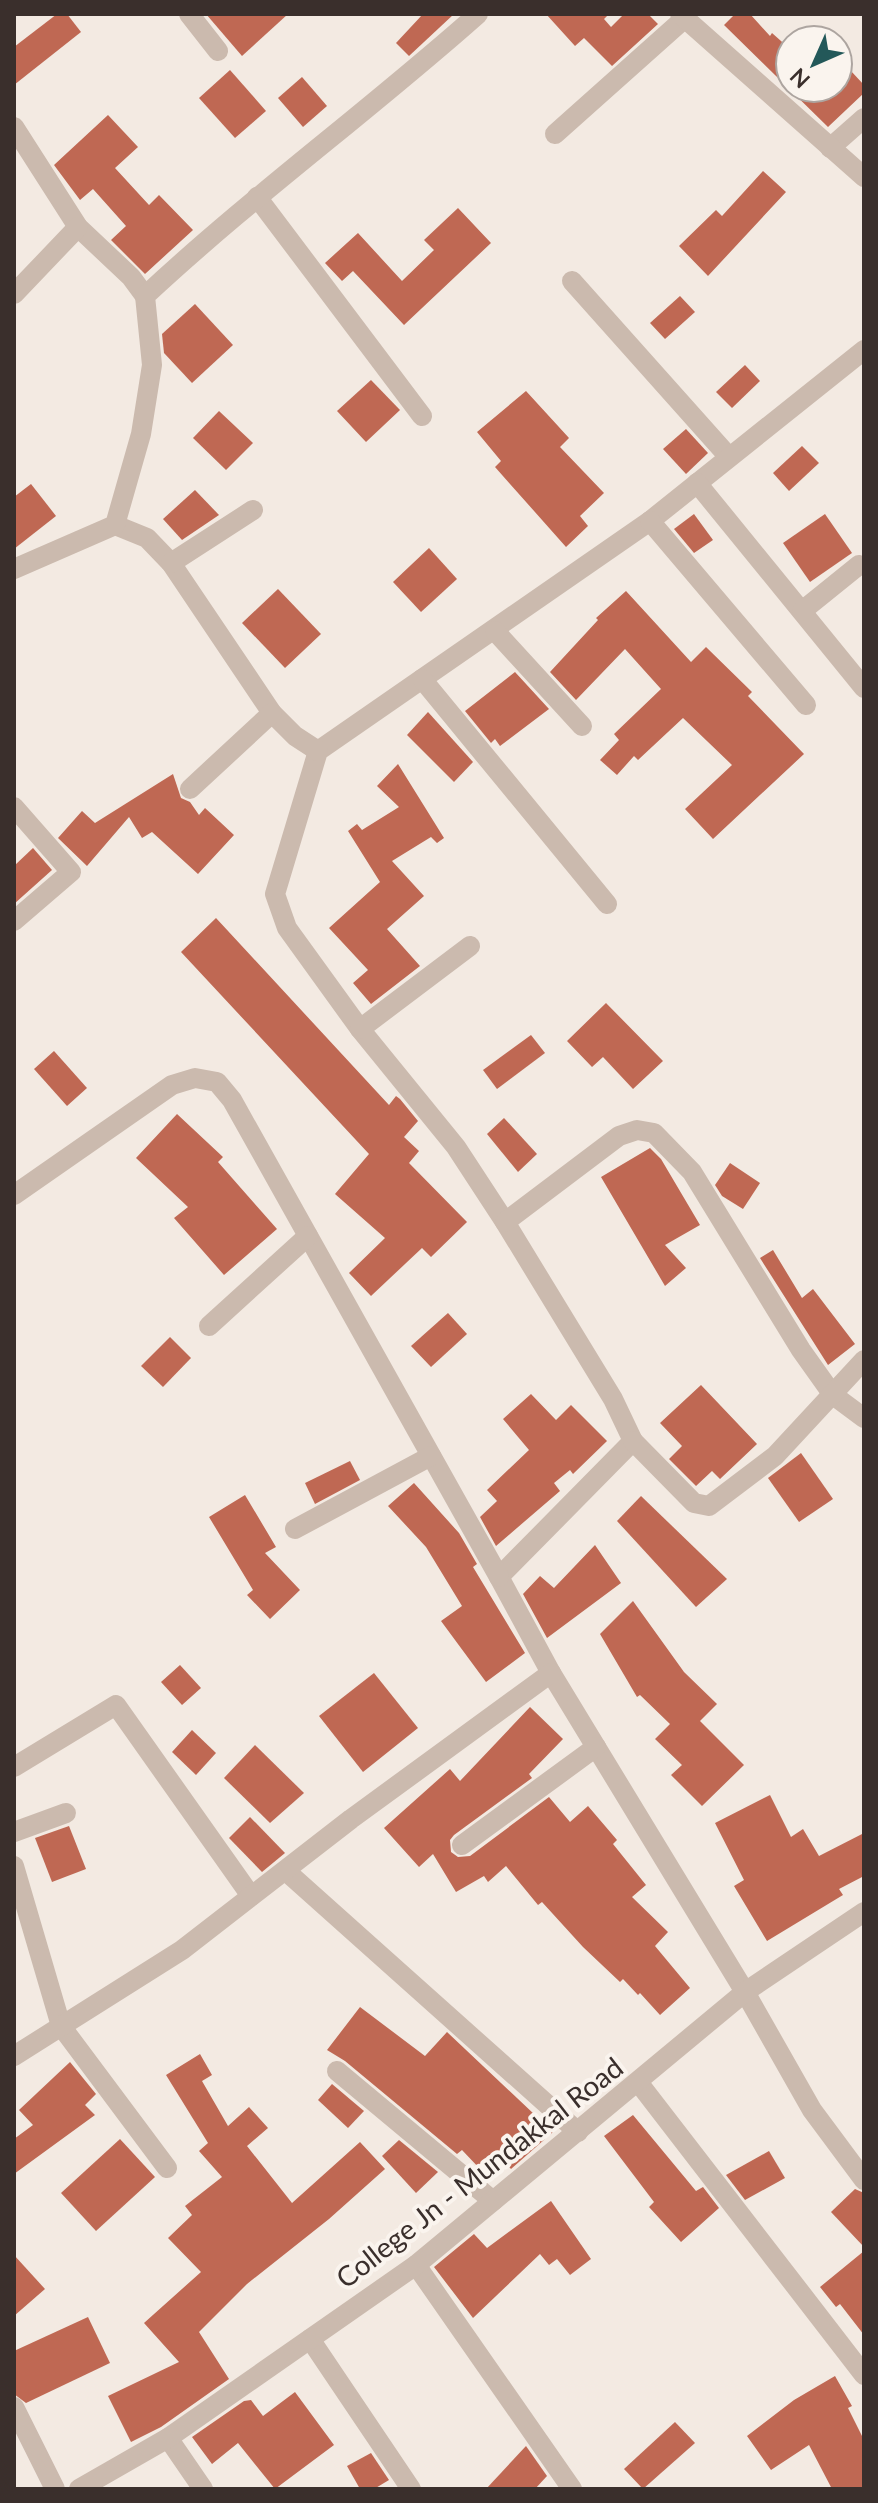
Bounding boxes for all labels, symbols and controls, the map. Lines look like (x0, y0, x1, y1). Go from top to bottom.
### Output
north arrow (774, 24, 854, 104)
text: N (784, 63, 815, 94)
street label: College Jn - Mundakkal Road (329, 2049, 629, 2295)

